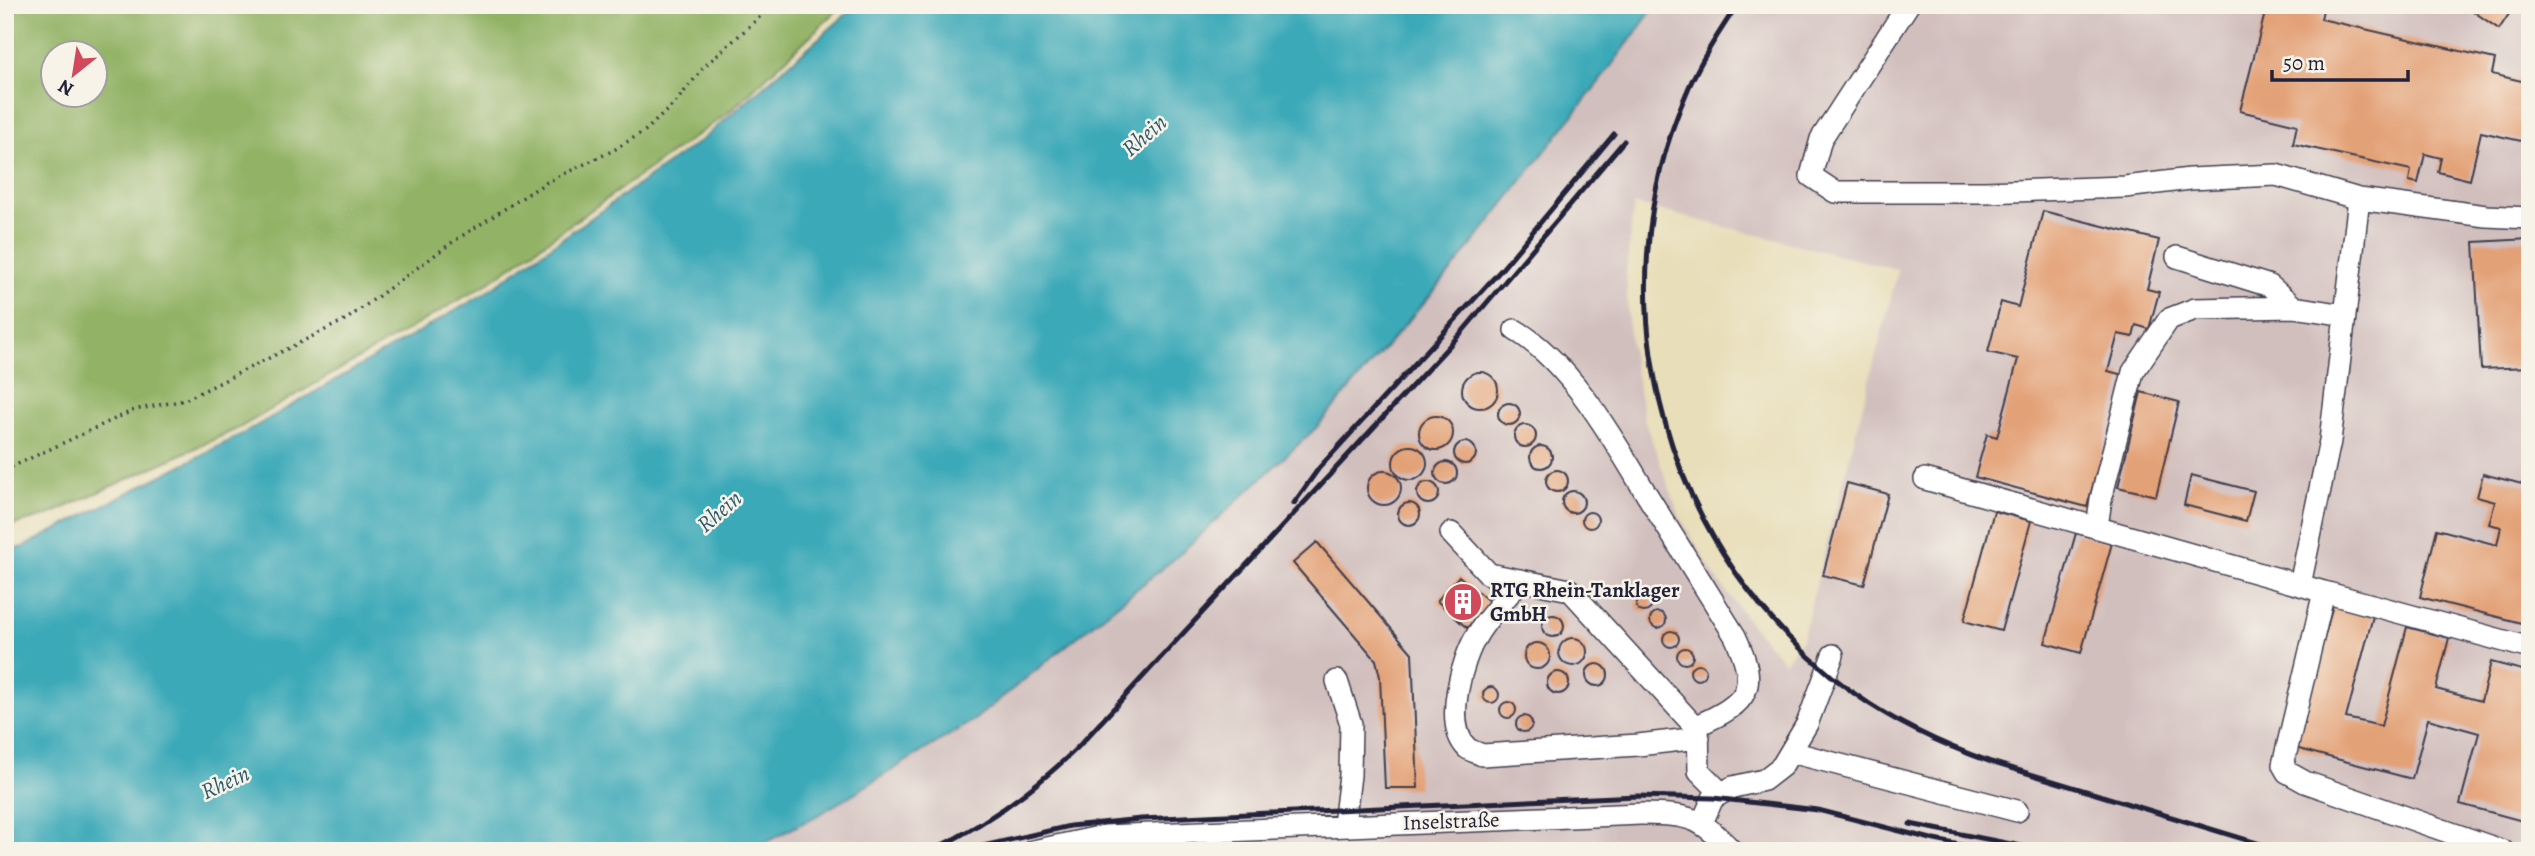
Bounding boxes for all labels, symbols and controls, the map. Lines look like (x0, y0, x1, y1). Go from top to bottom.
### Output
north arrow (38, 38, 108, 108)
scale bar (2272, 38, 2409, 82)
text: 50 m (2283, 49, 2325, 77)
text: N (53, 73, 78, 103)
water label: Rhein (1115, 107, 1173, 164)
water label: Rhein (690, 483, 748, 540)
place label: RTG Rhein-Tanklager GmbH (1490, 576, 1680, 628)
building icon: RTG Rhein-Tanklager GmbH (1442, 581, 1484, 623)
water label: Rhein (196, 758, 255, 807)
street label: Inselstraße (1402, 805, 1500, 837)

